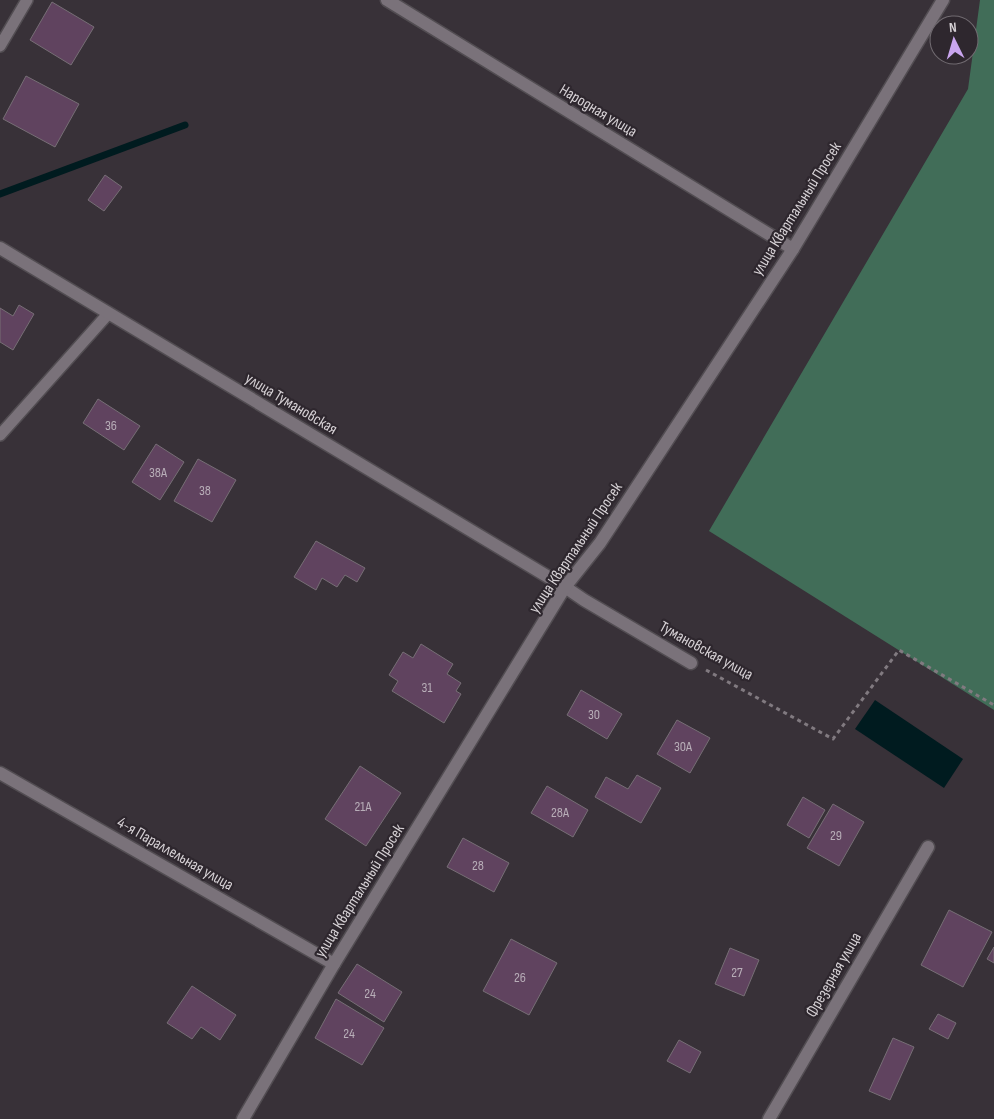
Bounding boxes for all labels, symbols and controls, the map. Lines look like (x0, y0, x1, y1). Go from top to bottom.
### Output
north arrow (929, 15, 979, 65)
text: N (948, 19, 957, 36)
street label: Народная улица (556, 80, 640, 142)
street label: улица Квартальный Просек (748, 138, 846, 279)
street label: улица Тумановская (241, 369, 341, 439)
house number: 36 (105, 417, 117, 434)
house number: 38А (149, 464, 168, 481)
street label: улица Квартальный Просек (525, 478, 627, 617)
house number: 38 (199, 482, 211, 499)
street label: Тумановская улица (656, 617, 756, 685)
house number: 31 (422, 679, 432, 696)
house number: 30 (588, 706, 600, 723)
house number: 30А (674, 738, 693, 755)
house number: 21А (355, 798, 372, 815)
house number: 28А (551, 804, 570, 821)
street label: 4-я Параллельная улица (113, 813, 237, 895)
street label: улица Квартальный Просек (311, 820, 409, 961)
house number: 29 (830, 827, 842, 844)
house number: 28 (472, 857, 484, 874)
street label: Фрезерная улица (802, 929, 866, 1021)
house number: 27 (731, 964, 743, 981)
house number: 26 (514, 969, 526, 986)
house number: 24 (364, 985, 376, 1002)
house number: 24 (343, 1025, 355, 1042)

